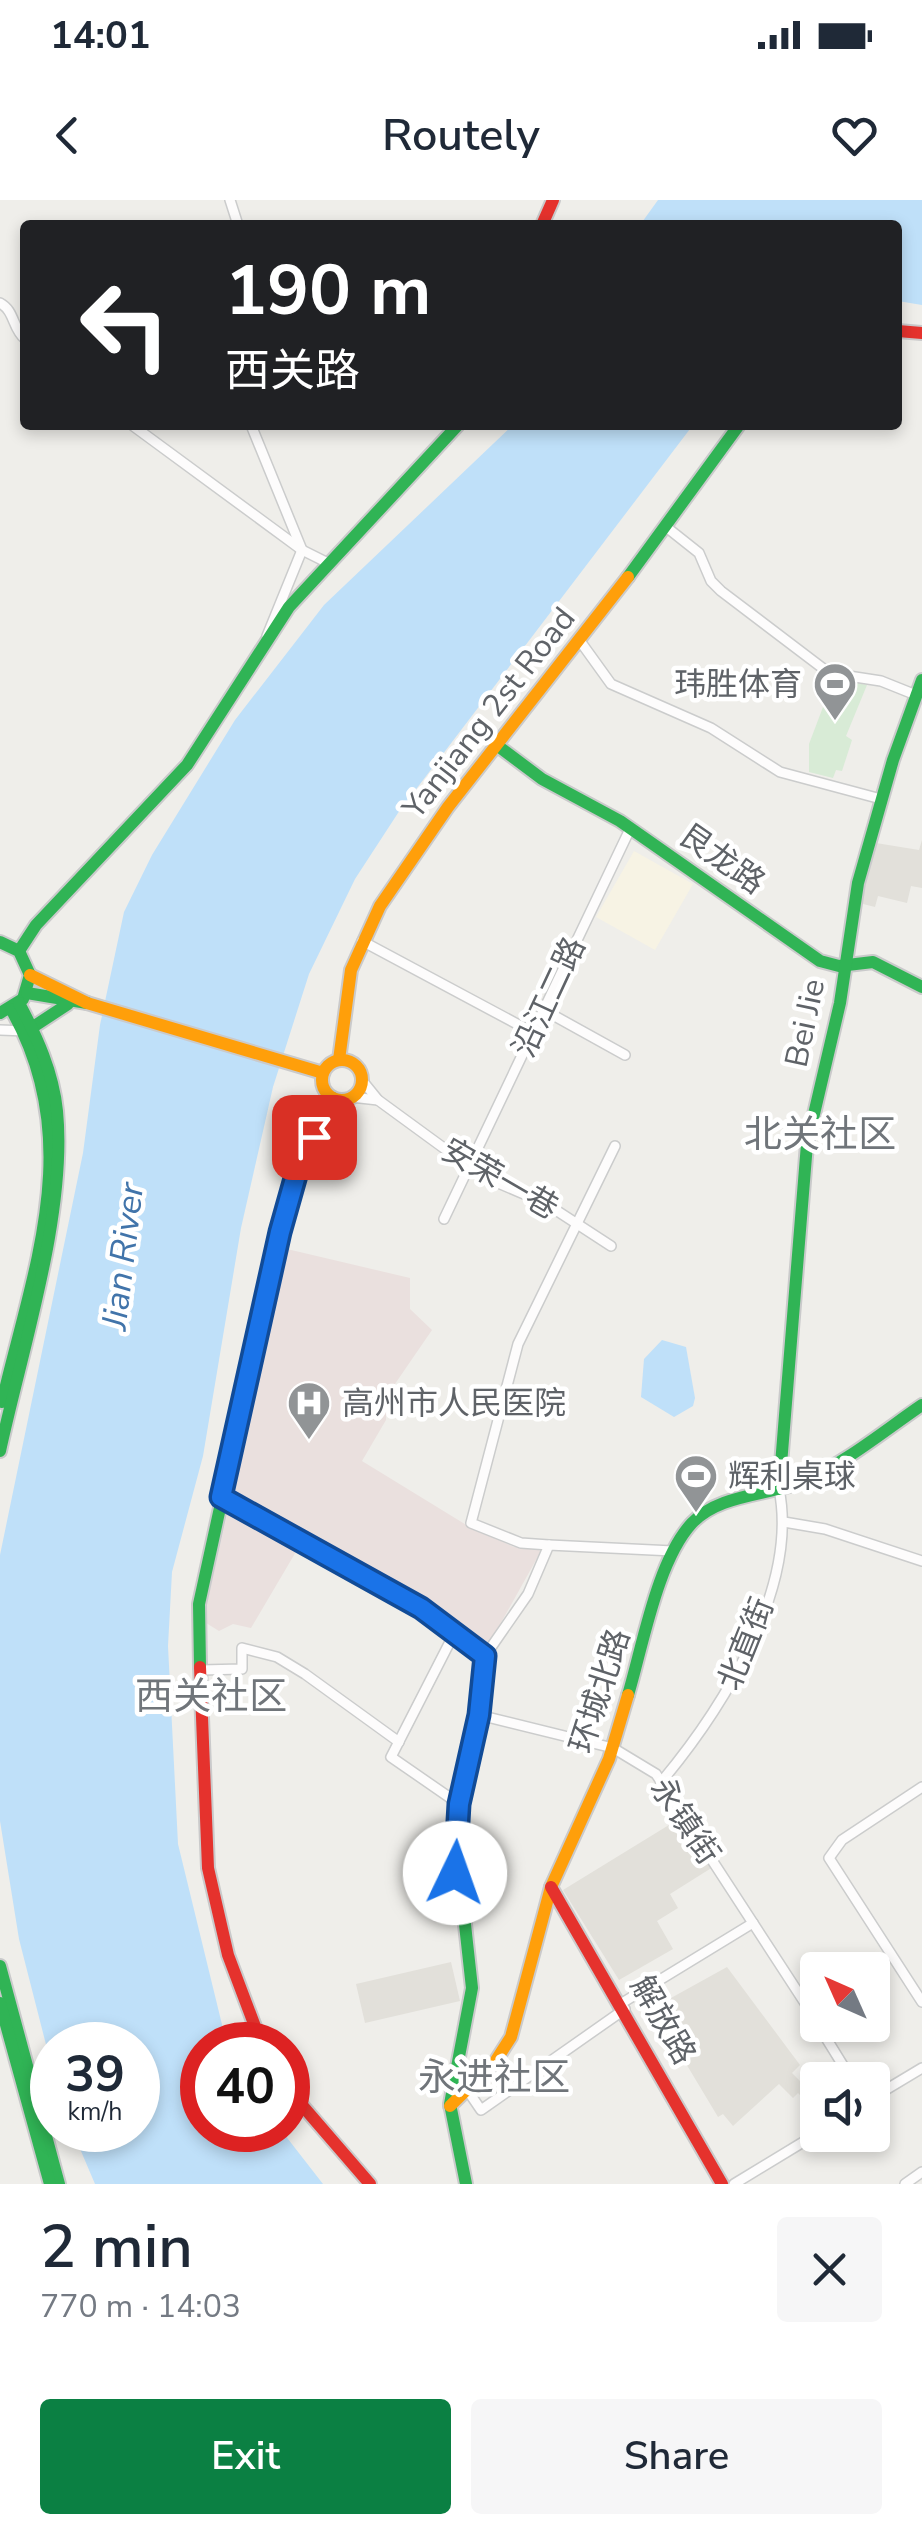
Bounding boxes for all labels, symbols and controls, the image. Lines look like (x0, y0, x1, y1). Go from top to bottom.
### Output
text: 14:01 (50, 10, 151, 61)
text: Routely (382, 105, 540, 166)
icon: back (40, 108, 95, 163)
icon: heart (827, 108, 882, 163)
text: 190 m (225, 243, 431, 339)
icon: left (60, 260, 190, 390)
text: 西关路 (225, 341, 360, 402)
street label: Yanjiang 2st Road (392, 598, 585, 828)
sports icon: 玮胜体育 (812, 661, 858, 722)
place label: 玮胜体育 (674, 663, 802, 706)
street label: 艮龙路 (670, 814, 774, 904)
street label: 沿江二路 (502, 930, 596, 1064)
street label: Bei Jie (775, 975, 835, 1071)
pin (272, 1095, 357, 1180)
district label: 北关社区 (744, 1109, 896, 1160)
icon: arrive (287, 1110, 342, 1165)
street label: 安荣一巷 (434, 1128, 566, 1230)
water label: Jian River (90, 1179, 155, 1334)
hospital icon: 高州市人民医院 (286, 1380, 332, 1441)
place label: 高州市人民医院 (342, 1382, 566, 1425)
sports icon: 辉利桌球 (673, 1453, 719, 1514)
place label: 辉利桌球 (728, 1455, 856, 1498)
street label: 北直街 (708, 1591, 784, 1697)
street label: 环城北路 (560, 1623, 640, 1759)
district label: 西关社区 (135, 1671, 287, 1722)
street label: 永镇街 (640, 1769, 730, 1873)
position arrow (403, 1821, 507, 1925)
north arrow (800, 1952, 890, 2042)
map controls (800, 1952, 890, 2152)
street label: 解放路 (620, 1968, 706, 2072)
speed limit sign: 40 (180, 2022, 310, 2152)
text: 39 (65, 2040, 125, 2109)
district label: 永进社区 (418, 2052, 570, 2103)
button: sound (800, 2062, 890, 2152)
text: km/h (67, 2095, 123, 2129)
text: 2 min (40, 2206, 193, 2288)
button: close (777, 2217, 882, 2322)
text: 770 m · 14:03 (40, 2285, 241, 2328)
button: Exit (40, 2399, 451, 2514)
button: Share (471, 2399, 882, 2514)

